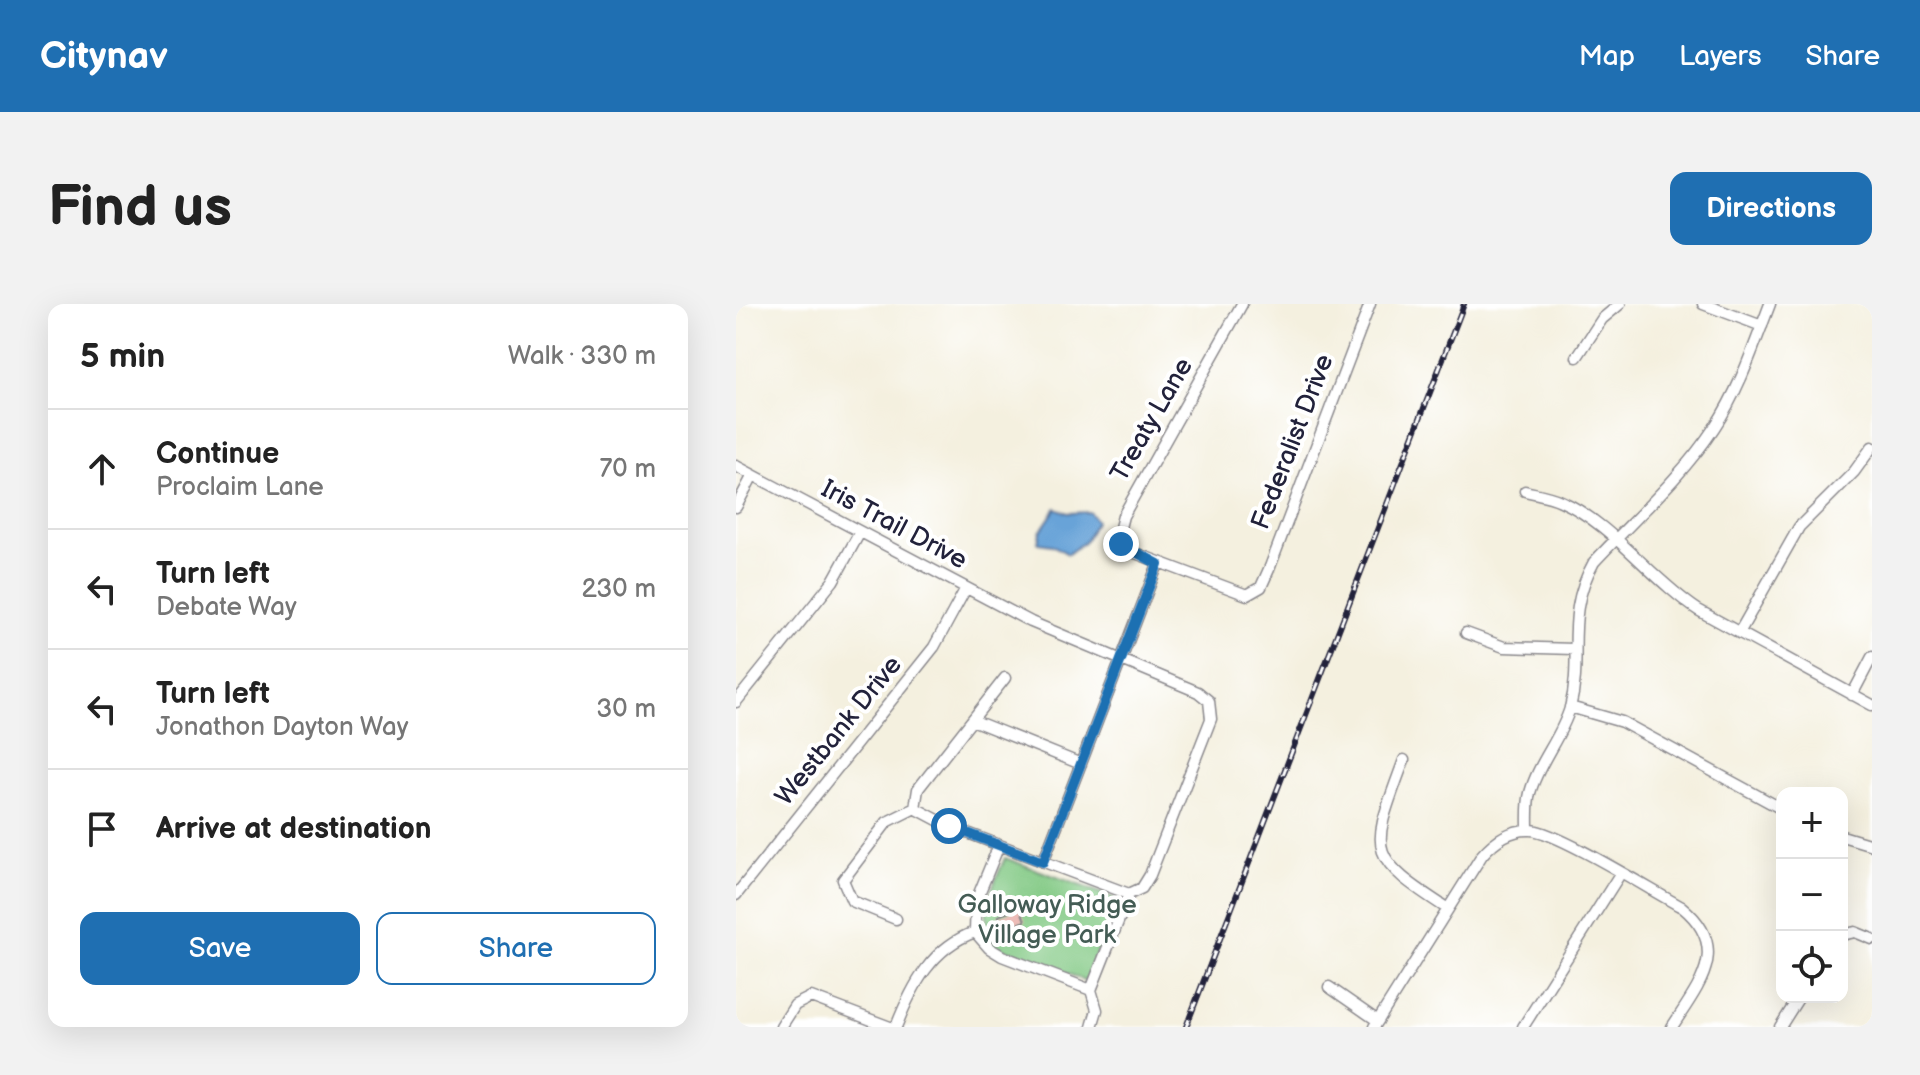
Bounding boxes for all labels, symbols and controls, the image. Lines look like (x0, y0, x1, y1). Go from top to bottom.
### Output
text: Citynav (40, 34, 167, 79)
text: Map (1579, 40, 1635, 73)
text: Layers (1679, 40, 1762, 73)
text: Share (1806, 40, 1880, 73)
button: Directions (1670, 172, 1872, 245)
text: Find us (48, 175, 232, 242)
text: 5 min (80, 336, 165, 377)
text: Walk · 330 m (508, 341, 656, 372)
street label: Federalist Drive (1245, 350, 1341, 534)
street label: Treaty Lane (1104, 353, 1200, 487)
text: Continue (156, 436, 279, 472)
icon: ahead (80, 447, 124, 491)
text: 70 m (599, 454, 656, 485)
text: Proclaim Lane (156, 472, 324, 503)
street label: Iris Trail Drive (816, 474, 972, 576)
route end (1103, 526, 1139, 562)
text: Turn left (156, 556, 270, 592)
icon: left (80, 567, 124, 611)
text: 230 m (581, 574, 656, 605)
text: Debate Way (156, 592, 297, 623)
street label: Westbank Drive (769, 650, 909, 812)
text: Turn left (156, 676, 270, 712)
icon: left (80, 687, 124, 731)
text: 30 m (596, 694, 656, 725)
text: Jonathon Dayton Way (156, 712, 408, 743)
map controls (1776, 787, 1848, 1003)
button: + (1776, 787, 1848, 859)
icon: arrive (80, 807, 124, 851)
route start (931, 808, 967, 844)
text: Arrive at destination (156, 811, 432, 847)
button: − (1776, 859, 1848, 931)
park label: Galloway Ridge Village Park (957, 890, 1137, 951)
button: Save (80, 912, 360, 985)
button: Share (376, 912, 656, 985)
button: locate (1776, 931, 1848, 1003)

